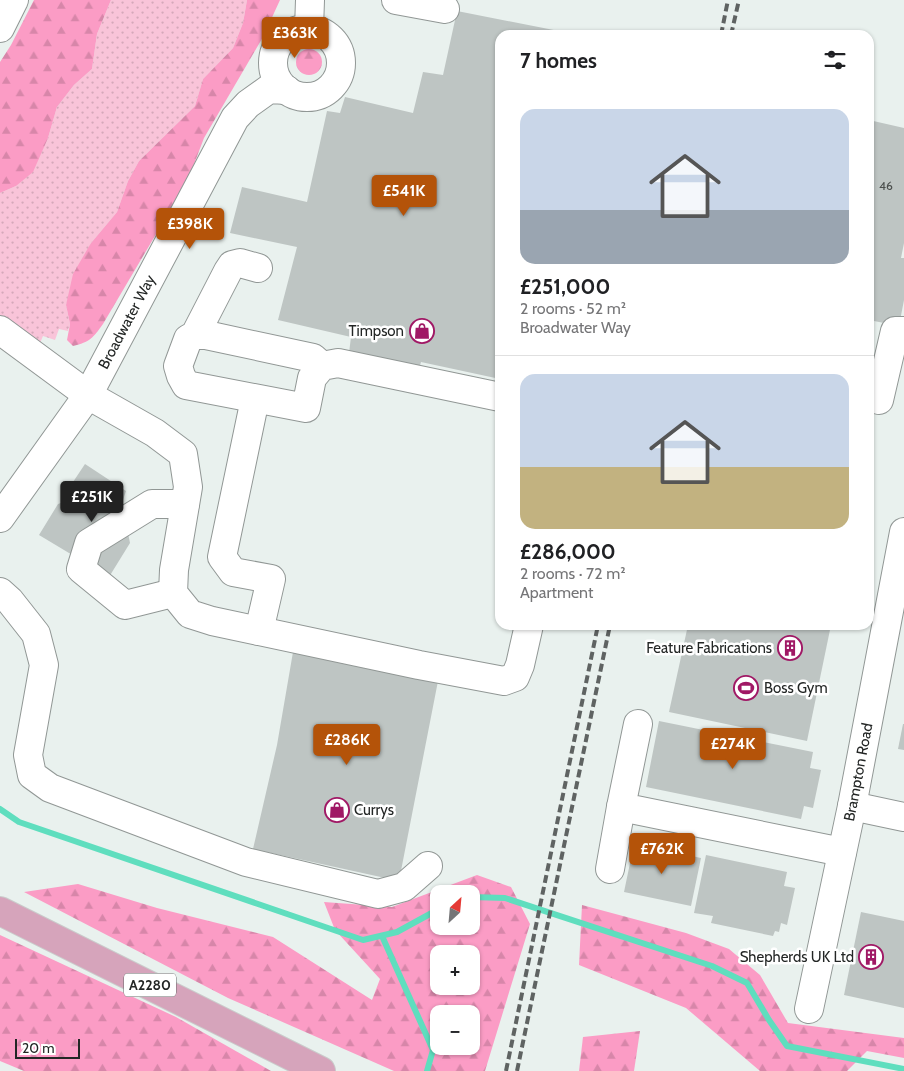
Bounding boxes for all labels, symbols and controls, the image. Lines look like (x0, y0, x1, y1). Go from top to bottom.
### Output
pin: £363K (260, 17, 330, 59)
text: £363K (273, 23, 317, 42)
icon: filters (821, 46, 849, 74)
text: 7 homes (520, 48, 597, 73)
icon: home (640, 141, 730, 231)
pin: £541K (369, 174, 439, 217)
house number: 46 (879, 178, 893, 193)
text: £541K (383, 181, 425, 200)
pin: £398K (155, 208, 225, 250)
text: £398K (167, 214, 213, 233)
street label: Broadwater Way (94, 271, 159, 372)
text: £251,000 (520, 274, 610, 299)
text: 2 rooms · 52 m² (520, 299, 626, 318)
shop icon: Timpson (409, 318, 435, 344)
text: Broadwater Way (520, 318, 631, 337)
place label: Timpson (349, 322, 404, 340)
icon: home (640, 407, 730, 497)
pin: £251K (57, 480, 127, 523)
text: £251K (71, 487, 113, 506)
text: £286,000 (520, 539, 616, 564)
text: 2 rooms · 72 m² (520, 564, 625, 583)
text: Apartment (520, 583, 593, 602)
building icon: Feature Fabrications (777, 635, 803, 661)
place label: Feature Fabrications (646, 639, 772, 657)
sports icon: Boss Gym (733, 675, 759, 701)
place label: Boss Gym (764, 679, 828, 697)
street label: Brampton Road (840, 721, 877, 823)
pin: £286K (312, 724, 382, 766)
pin: £274K (698, 728, 768, 770)
text: £286K (324, 730, 370, 749)
text: £274K (711, 734, 755, 753)
shop icon: Currys (324, 797, 350, 823)
place label: Currys (354, 801, 394, 819)
pin: £762K (627, 832, 697, 875)
text: £762K (640, 839, 684, 858)
north arrow (430, 885, 480, 935)
map controls (430, 885, 480, 1055)
building icon: Shepherds UK Ltd (858, 944, 884, 970)
button: + (430, 945, 480, 995)
place label: Shepherds UK Ltd (740, 948, 854, 966)
road number: A2280 (124, 974, 176, 996)
button: − (430, 1005, 480, 1055)
scale bar (15, 1036, 80, 1059)
text: 20 m (22, 1039, 55, 1057)

